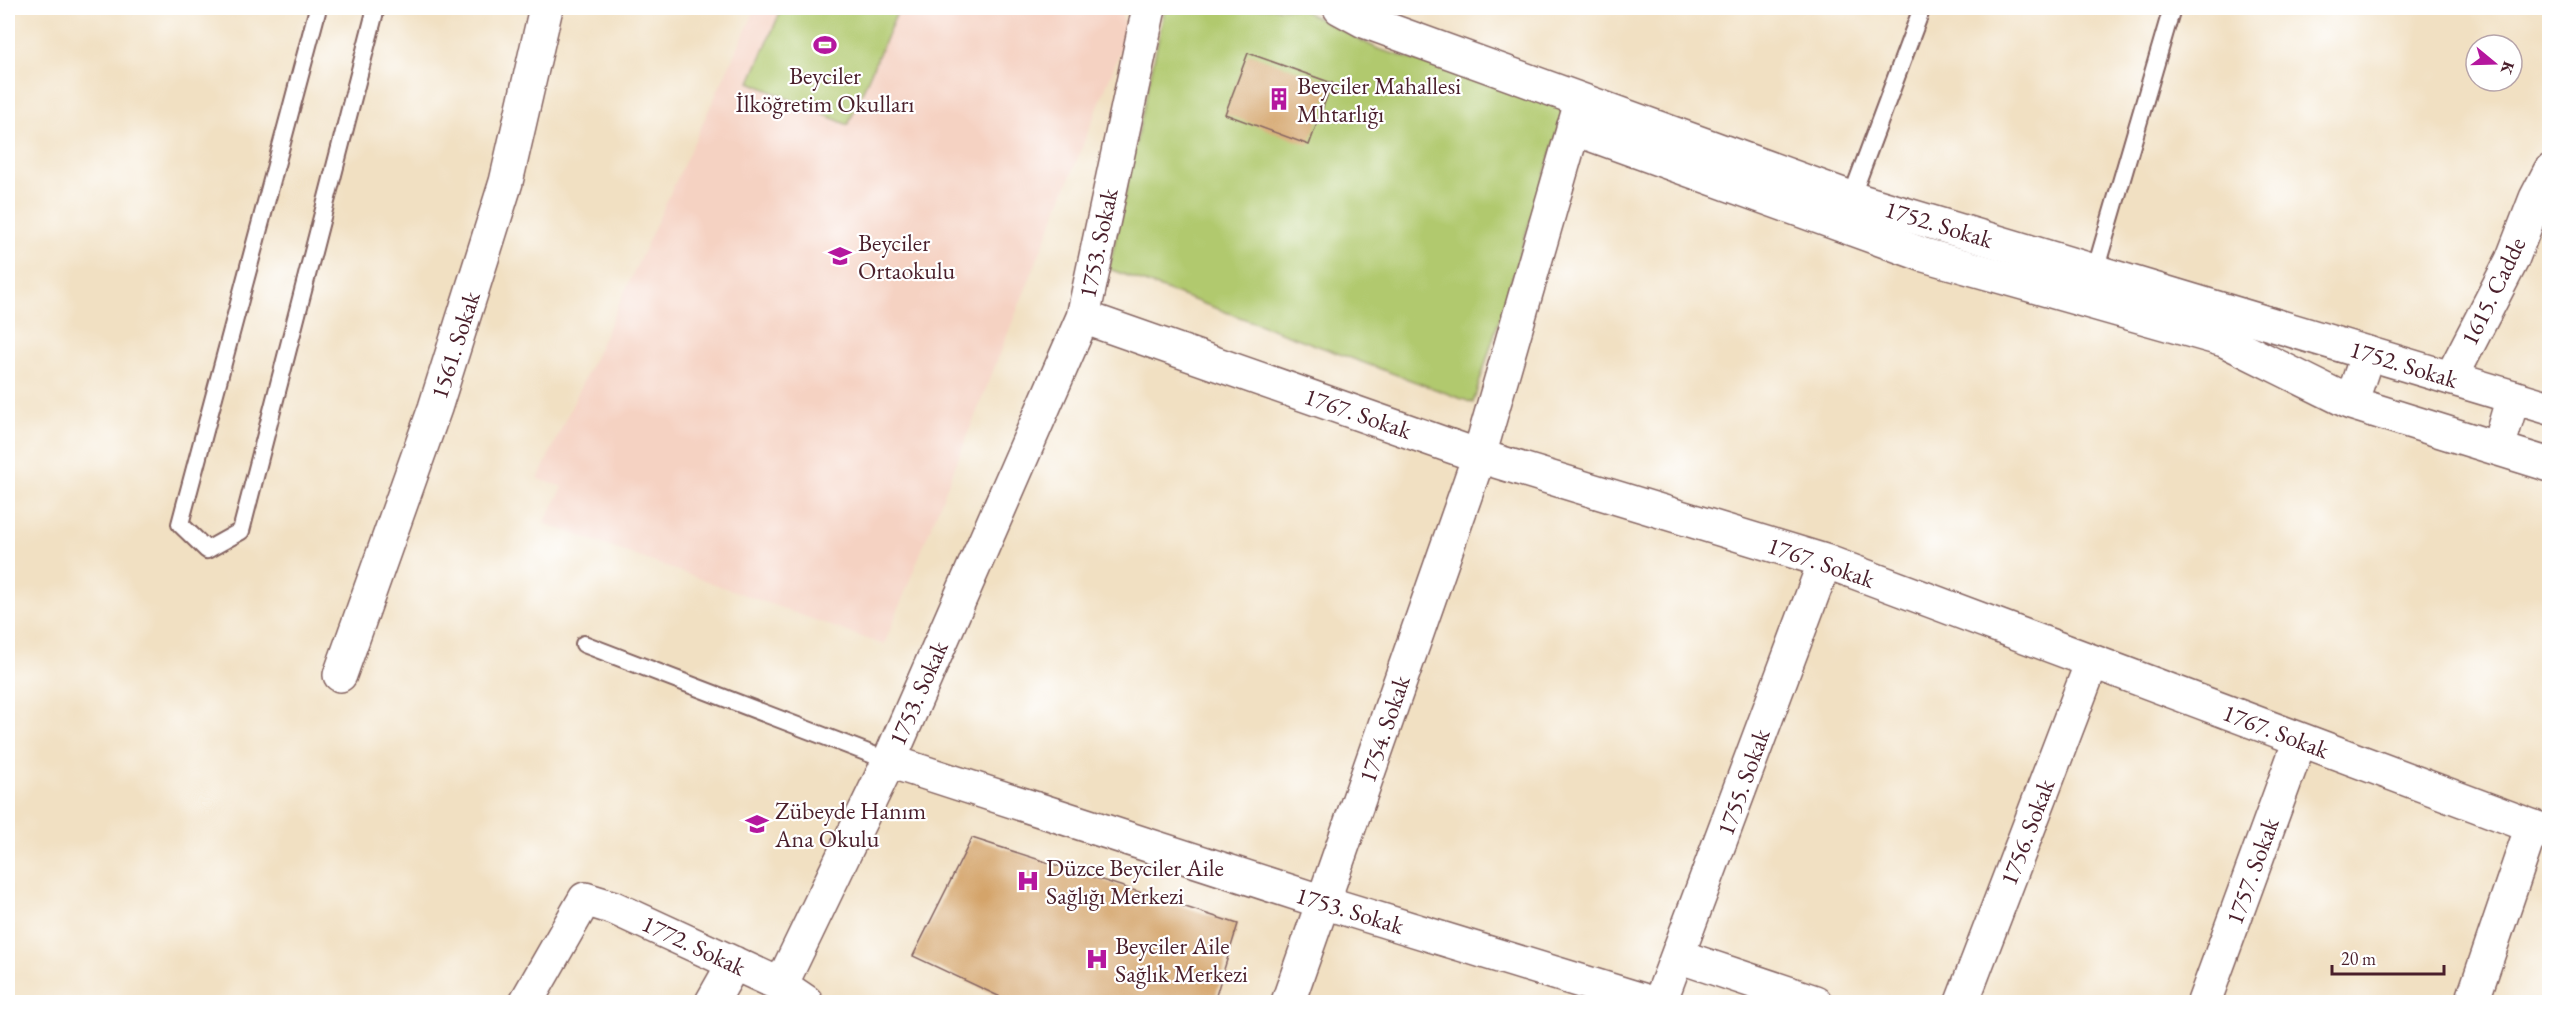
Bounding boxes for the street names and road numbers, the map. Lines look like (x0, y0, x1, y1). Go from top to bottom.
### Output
street label: 1753. Sokak (1071, 185, 1125, 301)
street label: 1752. Sokak (1881, 193, 1997, 255)
street label: 1615. Cadde (2453, 232, 2533, 350)
street label: 1561. Sokak (423, 287, 487, 403)
street label: 1752. Sokak (2346, 333, 2462, 395)
street label: 1767. Sokak (1300, 380, 1416, 446)
street label: 1767. Sokak (1763, 529, 1879, 595)
street label: 1753. Sokak (881, 635, 955, 750)
street label: 1754. Sokak (1351, 671, 1417, 787)
street label: 1767. Sokak (2219, 697, 2334, 766)
street label: 1755. Sokak (1709, 724, 1777, 840)
street label: 1756. Sokak (1993, 774, 2062, 889)
street label: 1757. Sokak (2218, 813, 2286, 929)
street label: 1753. Sokak (1292, 879, 1408, 941)
street label: 1772. Sokak (637, 907, 752, 983)

